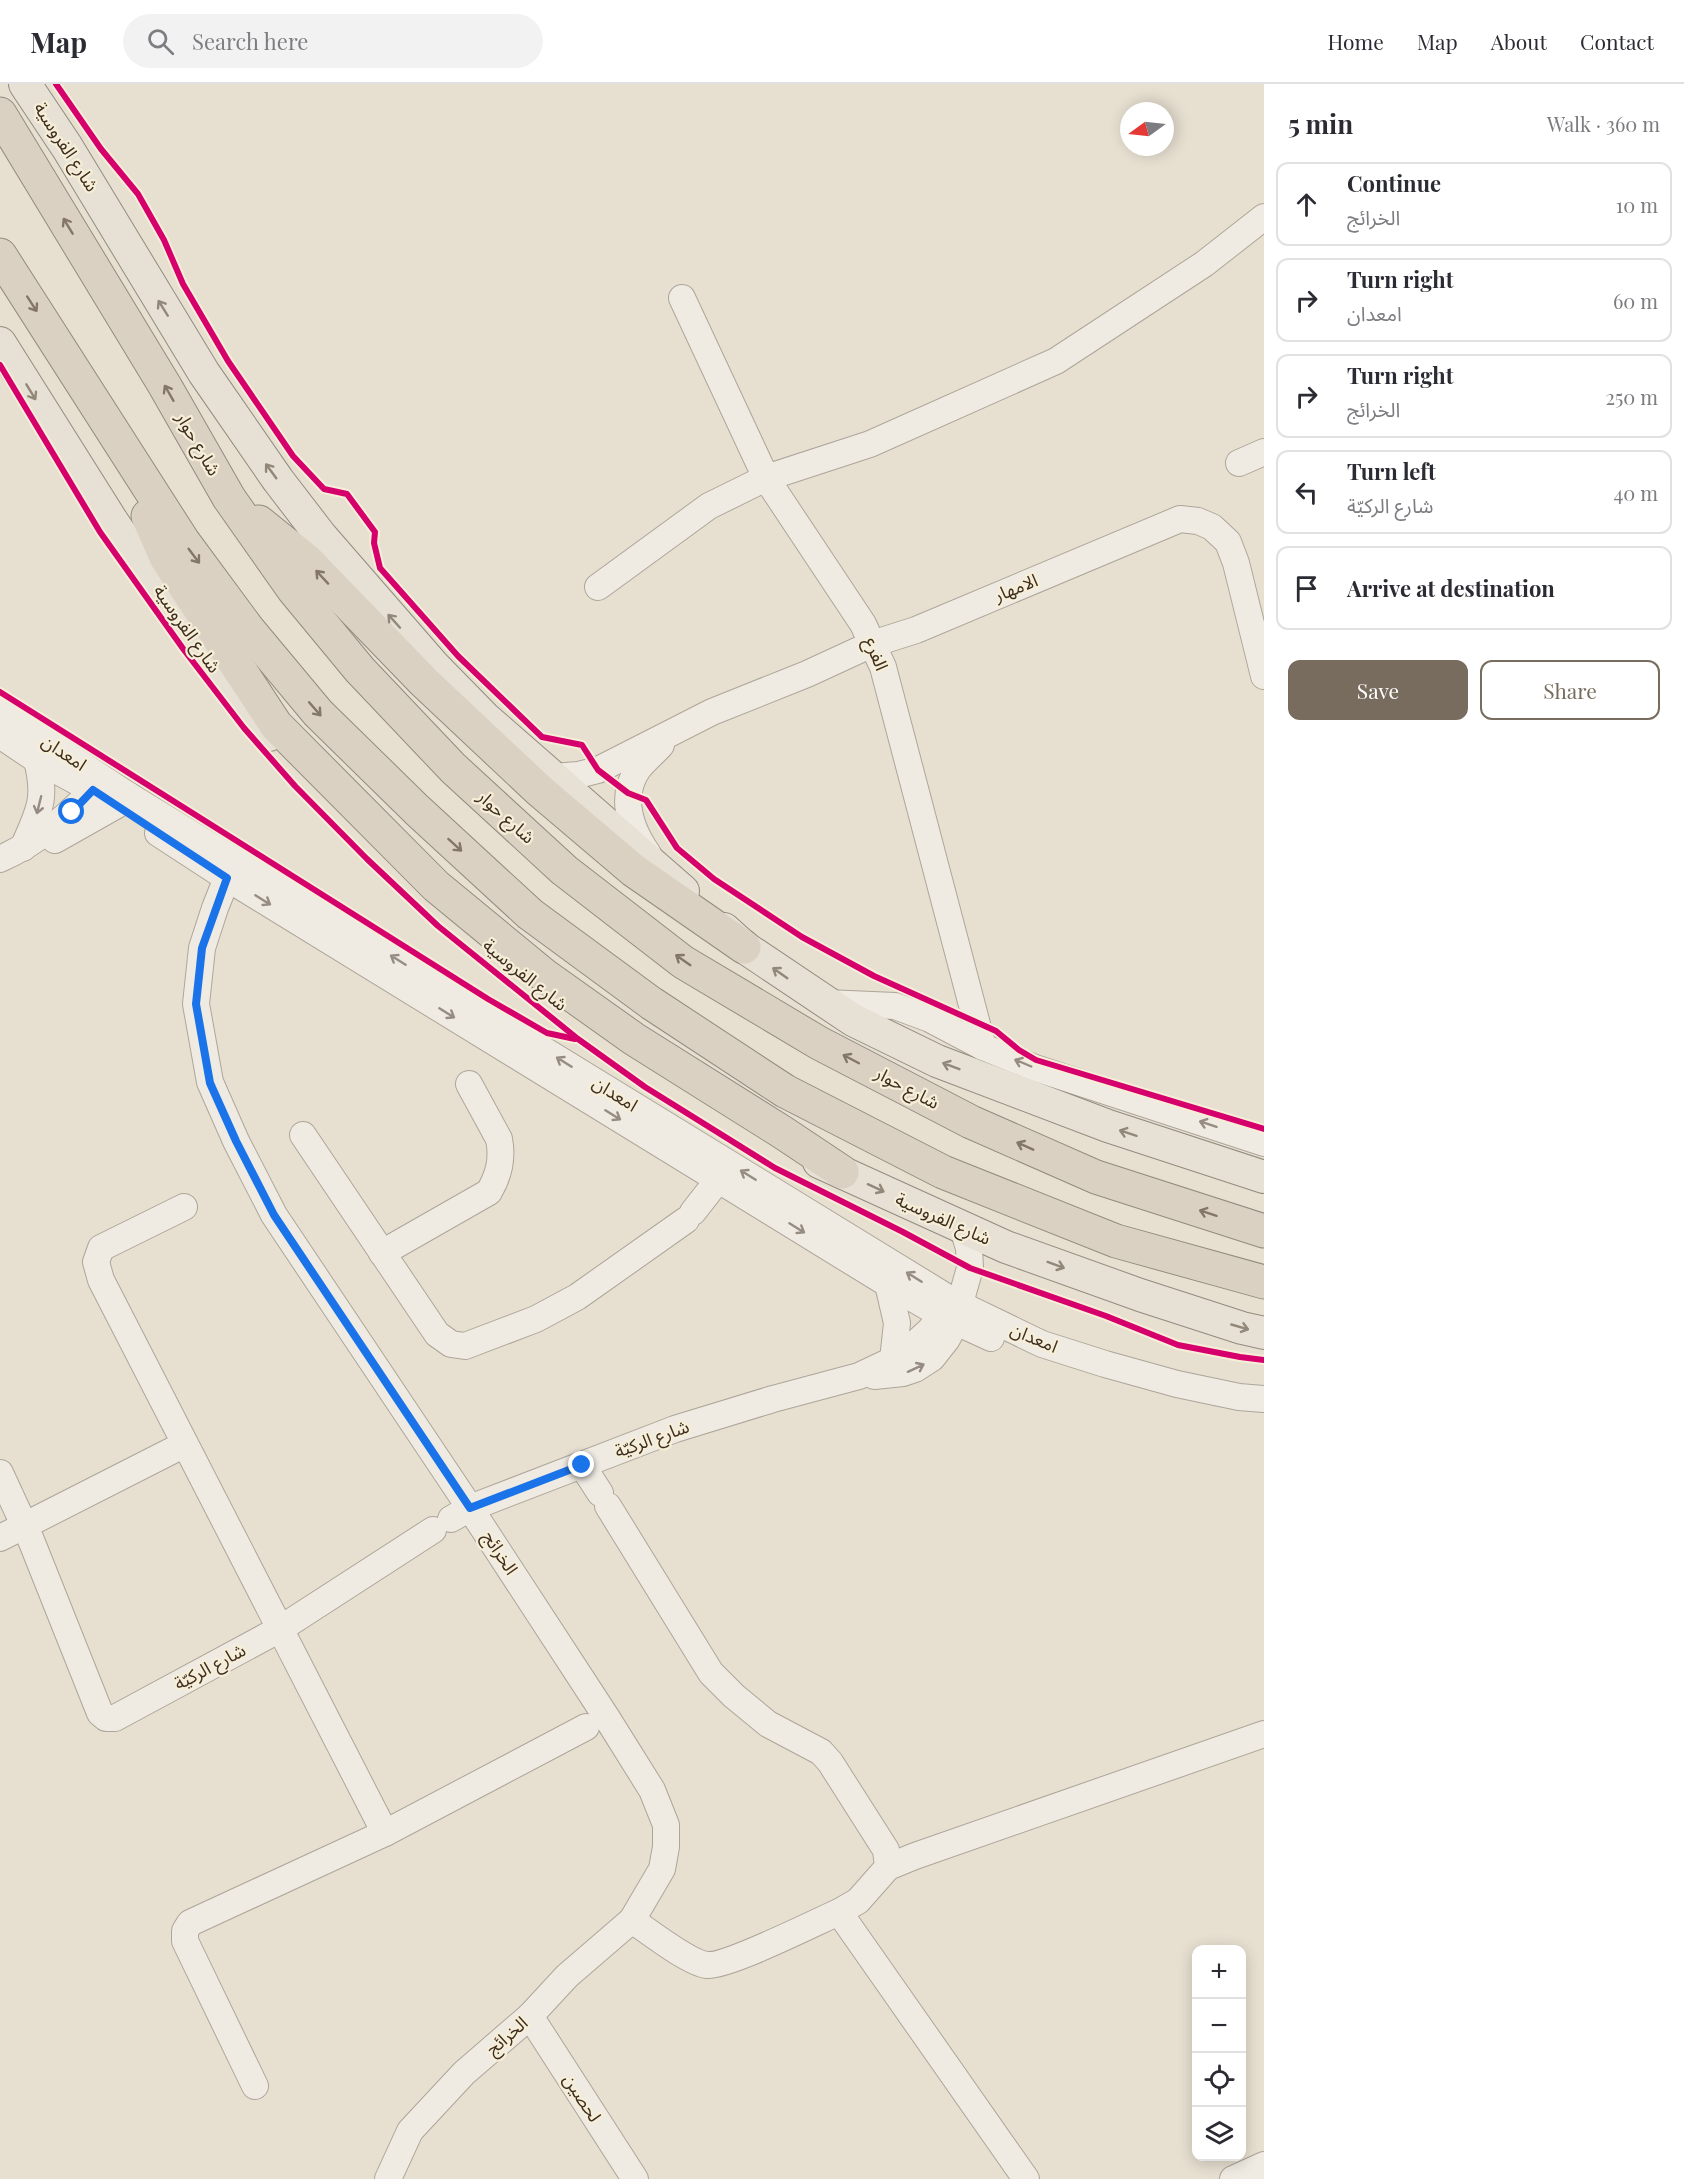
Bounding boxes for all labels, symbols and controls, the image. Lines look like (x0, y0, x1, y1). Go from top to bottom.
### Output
search box (123, 14, 543, 68)
text: Map (30, 23, 87, 60)
icon: search (144, 25, 177, 58)
text: Search here (192, 26, 308, 56)
text: Home (1328, 27, 1384, 55)
text: Map (1417, 27, 1458, 55)
text: About (1491, 27, 1547, 55)
text: Contact (1580, 27, 1654, 55)
street label: شارع الفروسية (26, 97, 105, 197)
north arrow (1120, 102, 1174, 156)
text: 5 min (1288, 106, 1353, 141)
text: Walk · 360 m (1547, 110, 1660, 137)
text: Continue (1347, 168, 1441, 198)
icon: ahead (1290, 188, 1323, 221)
text: 10 m (1616, 191, 1658, 218)
text: الخرائج (1347, 203, 1400, 230)
one-way arrow (62, 218, 74, 235)
text: Turn right (1347, 264, 1453, 294)
icon: right (1290, 284, 1323, 317)
text: 60 m (1613, 287, 1658, 314)
one-way arrow (26, 295, 38, 312)
text: امعدان (1347, 299, 1402, 326)
one-way arrow (157, 300, 169, 317)
text: Turn right (1347, 360, 1453, 390)
icon: right (1290, 380, 1323, 413)
one-way arrow (25, 383, 37, 400)
text: 250 m (1605, 383, 1658, 410)
one-way arrow (163, 385, 175, 402)
text: الخرائج (1347, 395, 1400, 422)
street label: شارع حوار (168, 407, 227, 481)
text: Turn left (1347, 456, 1436, 486)
one-way arrow (265, 463, 277, 479)
icon: left (1290, 476, 1323, 509)
text: 40 m (1613, 479, 1658, 506)
text: شارع الركيّة (1347, 491, 1433, 518)
one-way arrow (188, 548, 200, 564)
street label: الامهار (989, 567, 1041, 607)
one-way arrow (315, 570, 329, 585)
icon: arrive (1290, 572, 1323, 605)
text: Arrive at destination (1347, 573, 1555, 603)
street label: شارع الفروسية (146, 580, 227, 679)
one-way arrow (387, 614, 401, 629)
street label: الفرع (857, 633, 894, 675)
button: Save (1288, 660, 1468, 720)
button: Share (1480, 660, 1660, 720)
one-way arrow (308, 701, 322, 716)
street label: امعدان (37, 728, 92, 776)
street label: شارع حوار (470, 783, 541, 851)
one-way arrow (33, 795, 45, 814)
route start (58, 798, 84, 824)
one-way arrow (447, 838, 462, 852)
one-way arrow (254, 894, 271, 906)
street label: شارع الفروسية (476, 933, 573, 1018)
one-way arrow (390, 954, 407, 966)
one-way arrow (675, 954, 691, 966)
one-way arrow (773, 967, 789, 979)
one-way arrow (438, 1008, 455, 1020)
one-way arrow (843, 1053, 860, 1065)
one-way arrow (556, 1056, 573, 1068)
one-way arrow (1015, 1057, 1033, 1068)
street label: شارع حوار (869, 1060, 944, 1117)
one-way arrow (942, 1060, 961, 1071)
street label: امعدان (588, 1070, 643, 1116)
one-way arrow (604, 1110, 621, 1122)
one-way arrow (1200, 1118, 1218, 1129)
one-way arrow (1119, 1127, 1138, 1138)
one-way arrow (1017, 1139, 1035, 1151)
one-way arrow (740, 1169, 757, 1181)
one-way arrow (867, 1183, 885, 1195)
street label: شارع الفروسية (891, 1186, 995, 1253)
one-way arrow (1199, 1207, 1218, 1218)
one-way arrow (788, 1223, 805, 1235)
one-way arrow (1046, 1260, 1065, 1271)
one-way arrow (906, 1271, 923, 1283)
street label: امعدان (1007, 1316, 1062, 1358)
one-way arrow (1231, 1322, 1250, 1333)
one-way arrow (906, 1361, 924, 1373)
street label: شارع الركيّة (611, 1413, 693, 1465)
route end (568, 1451, 594, 1477)
street label: الخرائج (476, 1526, 524, 1580)
street label: شارع الركيّة (170, 1637, 251, 1698)
map controls (1192, 1945, 1246, 2161)
button: + (1192, 1945, 1246, 1999)
button: − (1192, 1999, 1246, 2053)
street label: الخرائج (480, 2010, 534, 2062)
button: locate (1192, 2053, 1246, 2107)
street label: لحصين (558, 2069, 607, 2126)
button: layers (1192, 2107, 1246, 2161)

